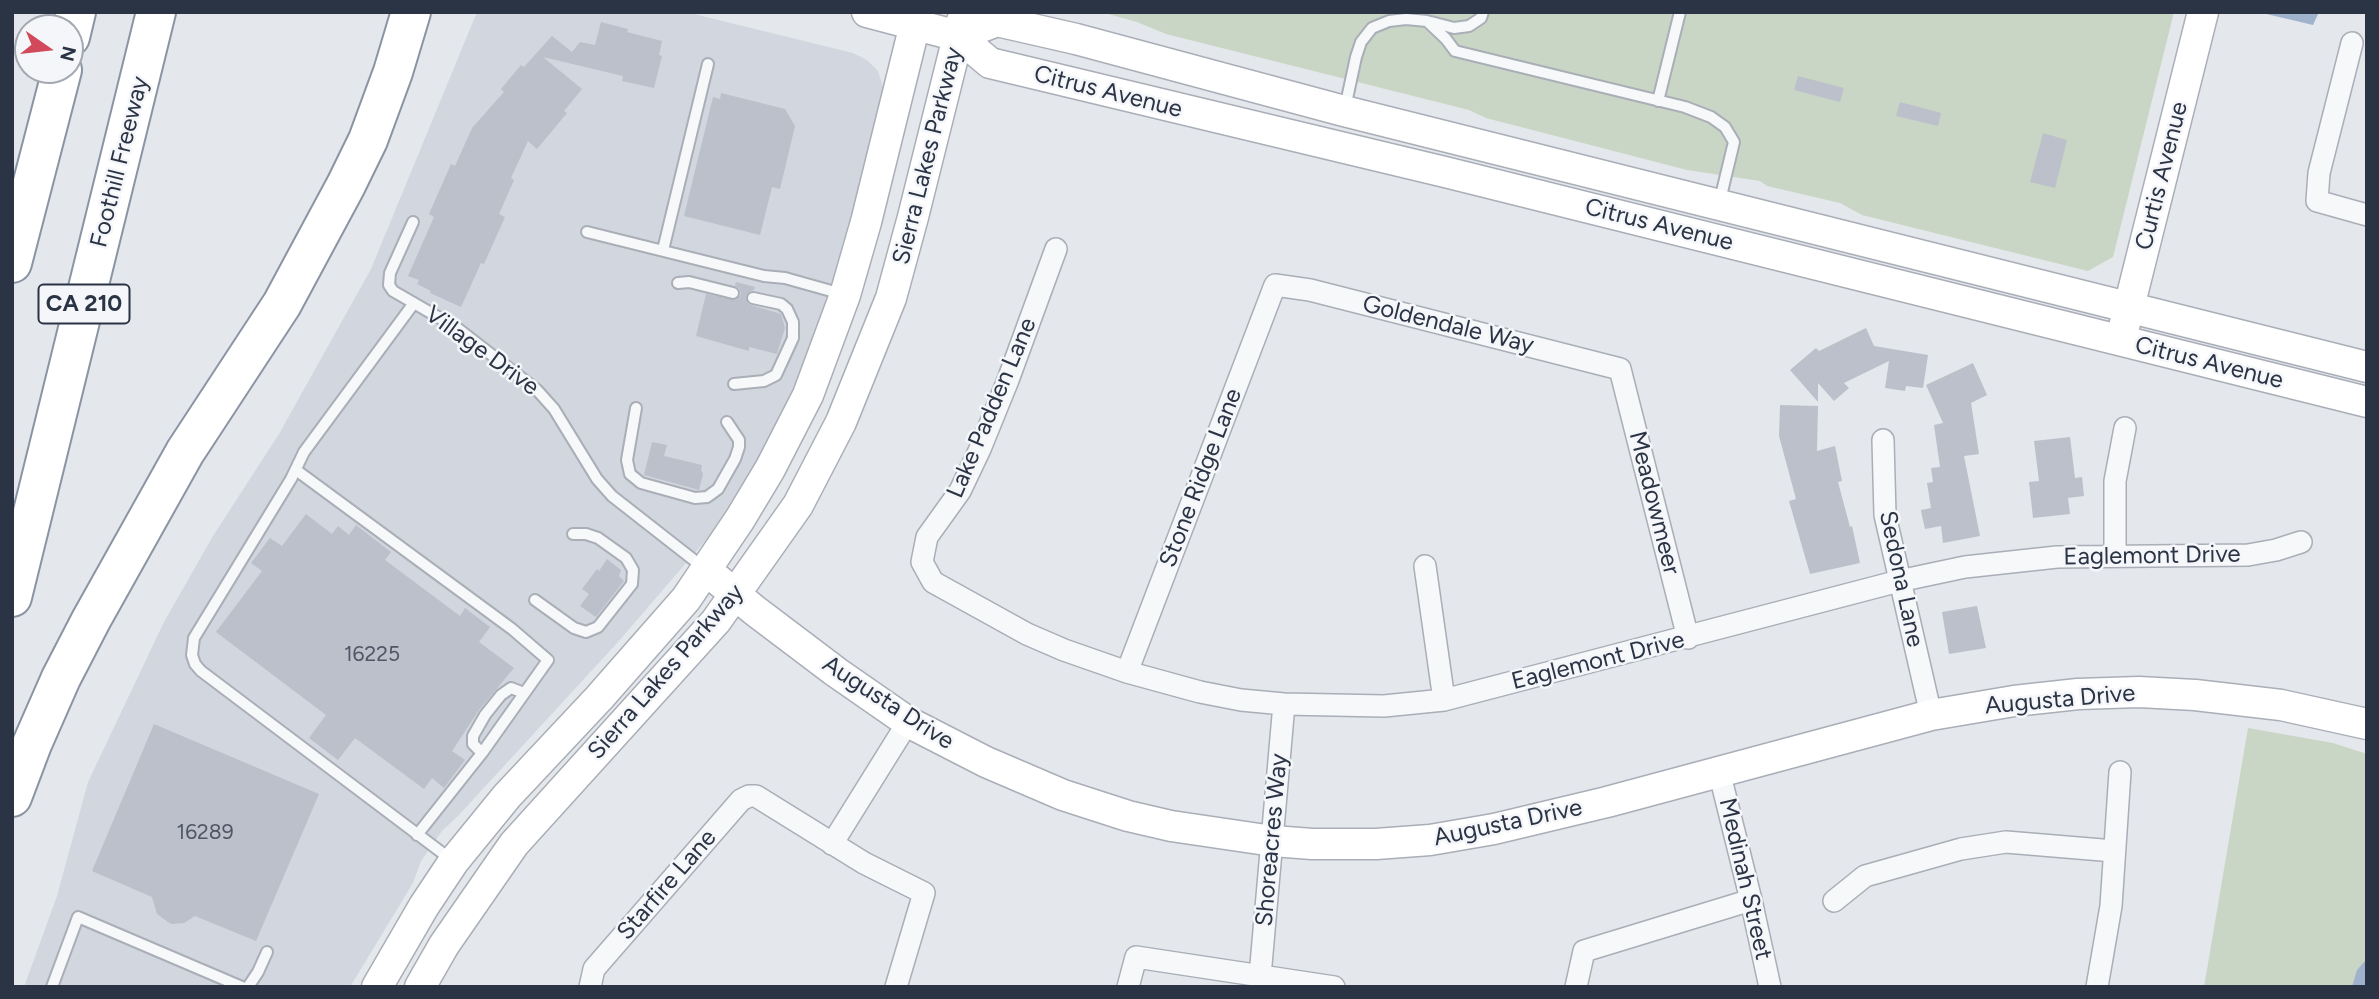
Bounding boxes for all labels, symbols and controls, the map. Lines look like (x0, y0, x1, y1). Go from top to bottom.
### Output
north arrow (14, 14, 84, 84)
text: N (55, 44, 81, 64)
street label: Sierra Lakes Parkway (887, 44, 969, 268)
street label: Citrus Avenue (1031, 60, 1185, 124)
street label: Foothill Freeway (85, 73, 155, 251)
street label: Curtis Avenue (2130, 99, 2194, 253)
street label: Citrus Avenue (1582, 193, 1736, 257)
road number: CA 210 (38, 284, 130, 324)
street label: Goldendale Way (1359, 290, 1537, 360)
street label: Village Drive (419, 300, 545, 402)
street label: Lake Padden Lane (941, 314, 1043, 502)
street label: Citrus Avenue (2132, 331, 2286, 395)
street label: Stone Ridge Lane (1154, 385, 1248, 571)
street label: Meadowmeer (1622, 428, 1686, 578)
street label: Sedona Lane (1873, 508, 1929, 650)
street label: Eaglemont Drive (2063, 540, 2241, 572)
street label: Sierra Lakes Parkway (582, 578, 750, 766)
street label: Eaglemont Drive (1509, 626, 1687, 696)
house number: 16225 (344, 642, 400, 668)
street label: Augusta Drive (817, 650, 959, 756)
street label: Augusta Drive (1984, 679, 2136, 721)
street label: Shoreacres Way (1250, 752, 1294, 928)
street label: Augusta Drive (1431, 793, 1585, 853)
street label: Medinah Street (1712, 795, 1778, 963)
house number: 16289 (176, 820, 234, 846)
street label: Starfire Lane (611, 824, 723, 946)

